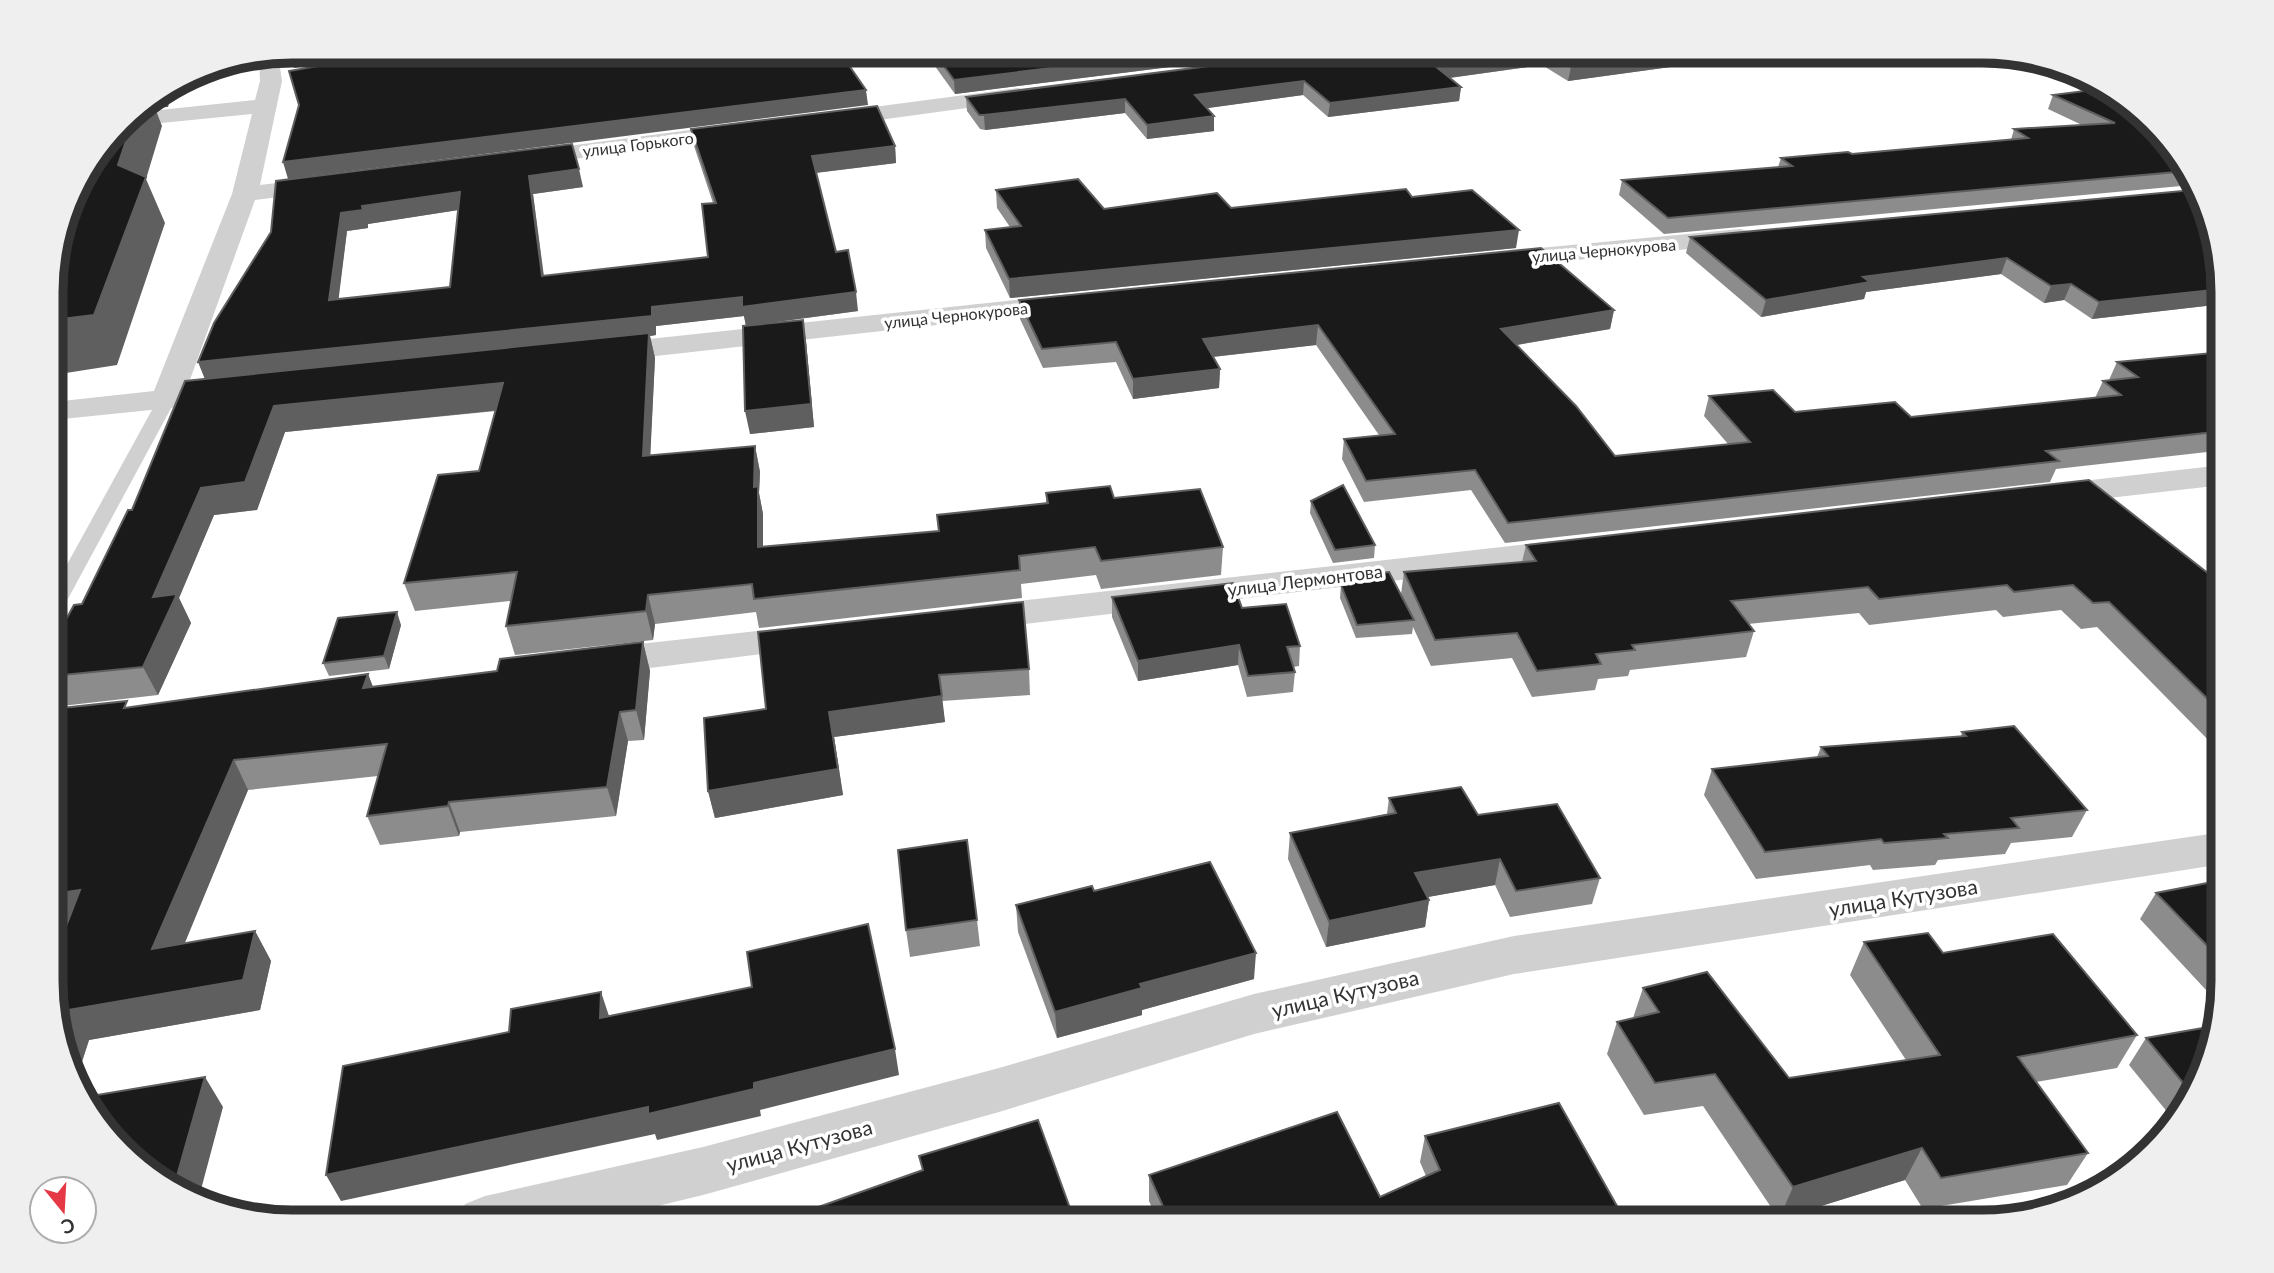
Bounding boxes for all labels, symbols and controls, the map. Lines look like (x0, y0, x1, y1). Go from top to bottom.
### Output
street label: улица Горького (581, 128, 695, 160)
street label: улица Чернокурова (1531, 234, 1677, 266)
street label: улица Чернокурова (883, 298, 1029, 332)
street label: улица Лермонтова (1226, 560, 1384, 600)
street label: улица Кутузова (1827, 873, 1979, 921)
street label: улица Кутузова (1269, 964, 1421, 1022)
street label: улица Кутузова (723, 1113, 875, 1177)
north arrow (28, 1175, 98, 1245)
text: С (58, 1214, 78, 1240)

